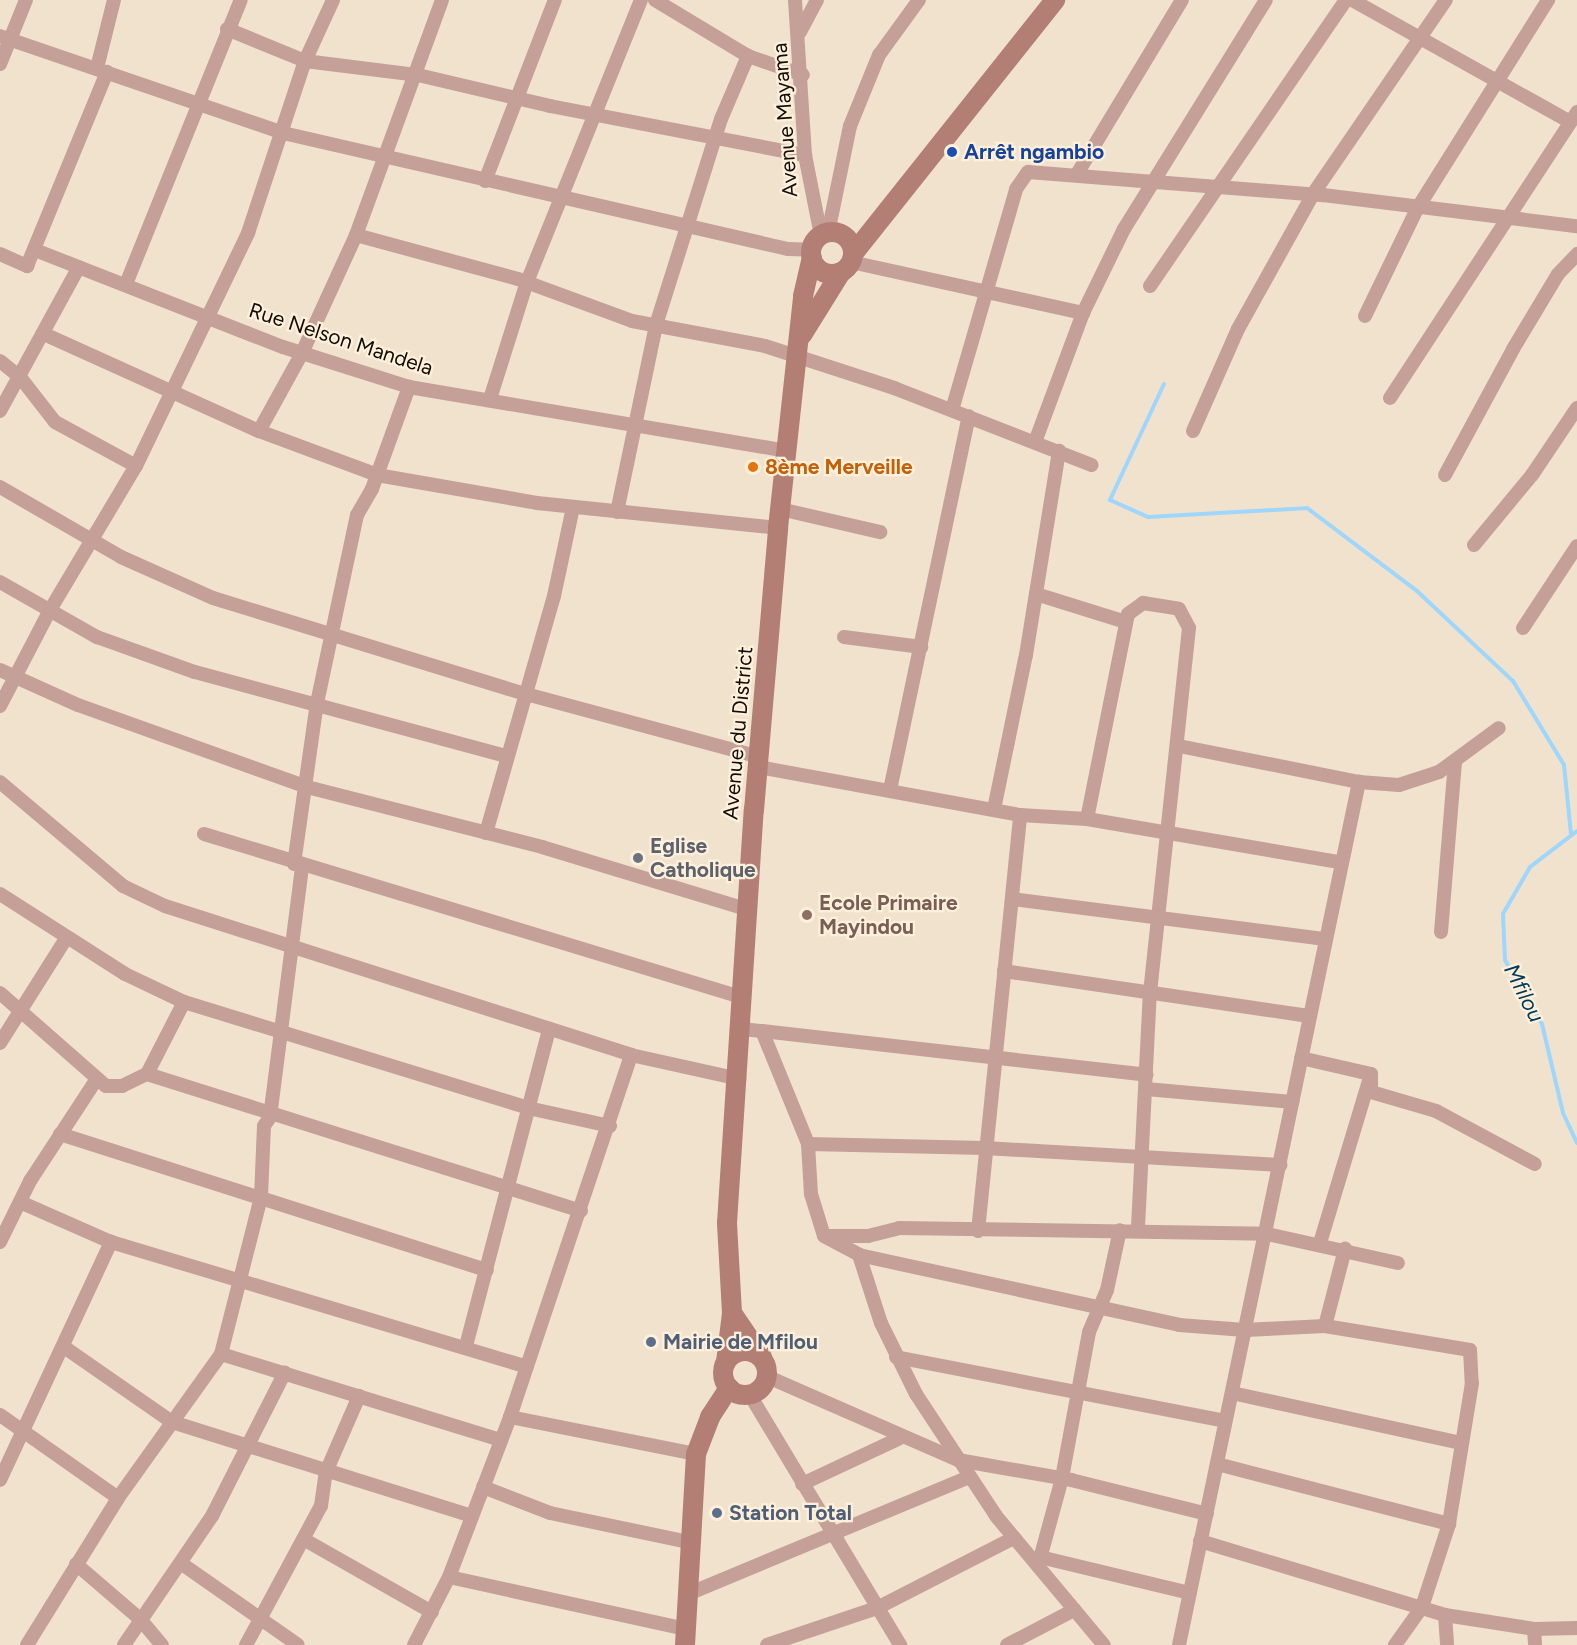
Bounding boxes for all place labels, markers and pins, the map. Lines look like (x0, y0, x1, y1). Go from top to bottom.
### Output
place label: Arrêt ngambio (964, 139, 1104, 165)
marker: Arrêt ngambio (945, 145, 959, 159)
place label: 8ème Merveille (765, 454, 913, 480)
marker: 8ème Merveille (746, 460, 760, 474)
place label: Eglise Catholique (650, 833, 756, 883)
marker: Eglise Catholique (631, 851, 645, 865)
place label: Ecole Primaire Mayindou (819, 890, 958, 940)
marker: Ecole Primaire Mayindou (800, 908, 814, 922)
place label: Mairie de Mfilou (663, 1329, 818, 1355)
marker: Mairie de Mfilou (644, 1335, 658, 1349)
place label: Station Total (729, 1500, 852, 1526)
marker: Station Total (710, 1506, 724, 1520)

